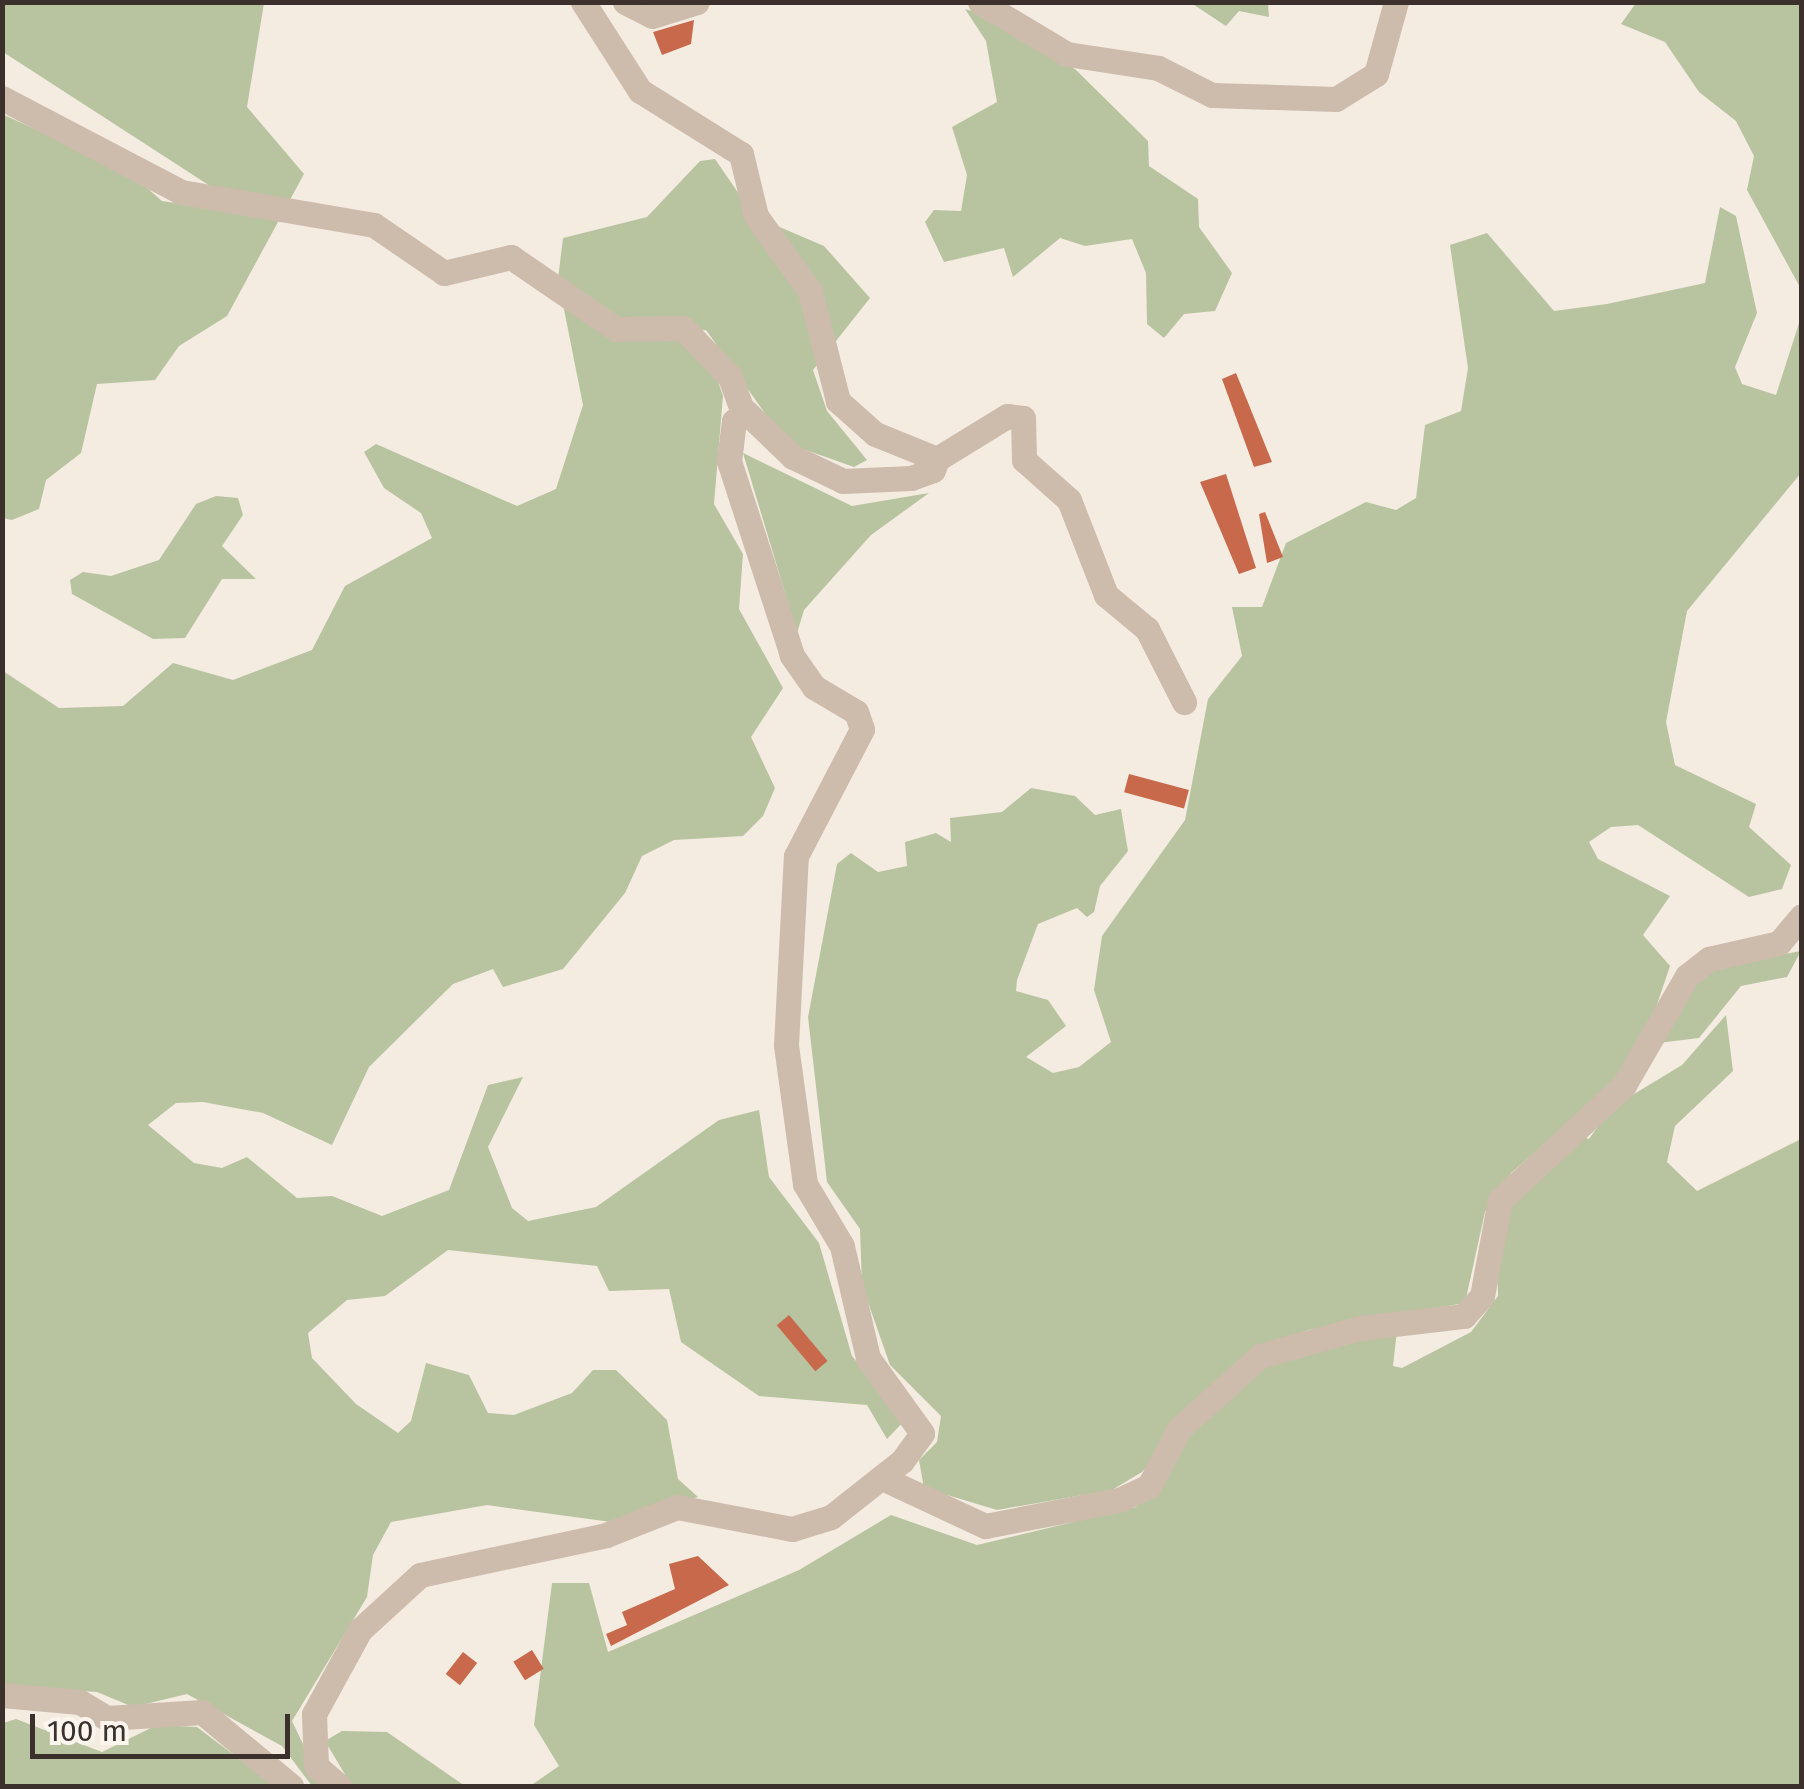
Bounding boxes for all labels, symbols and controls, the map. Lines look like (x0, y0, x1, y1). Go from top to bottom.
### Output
scale bar (35, 1694, 295, 1756)
text: 100 m (47, 1713, 127, 1749)

